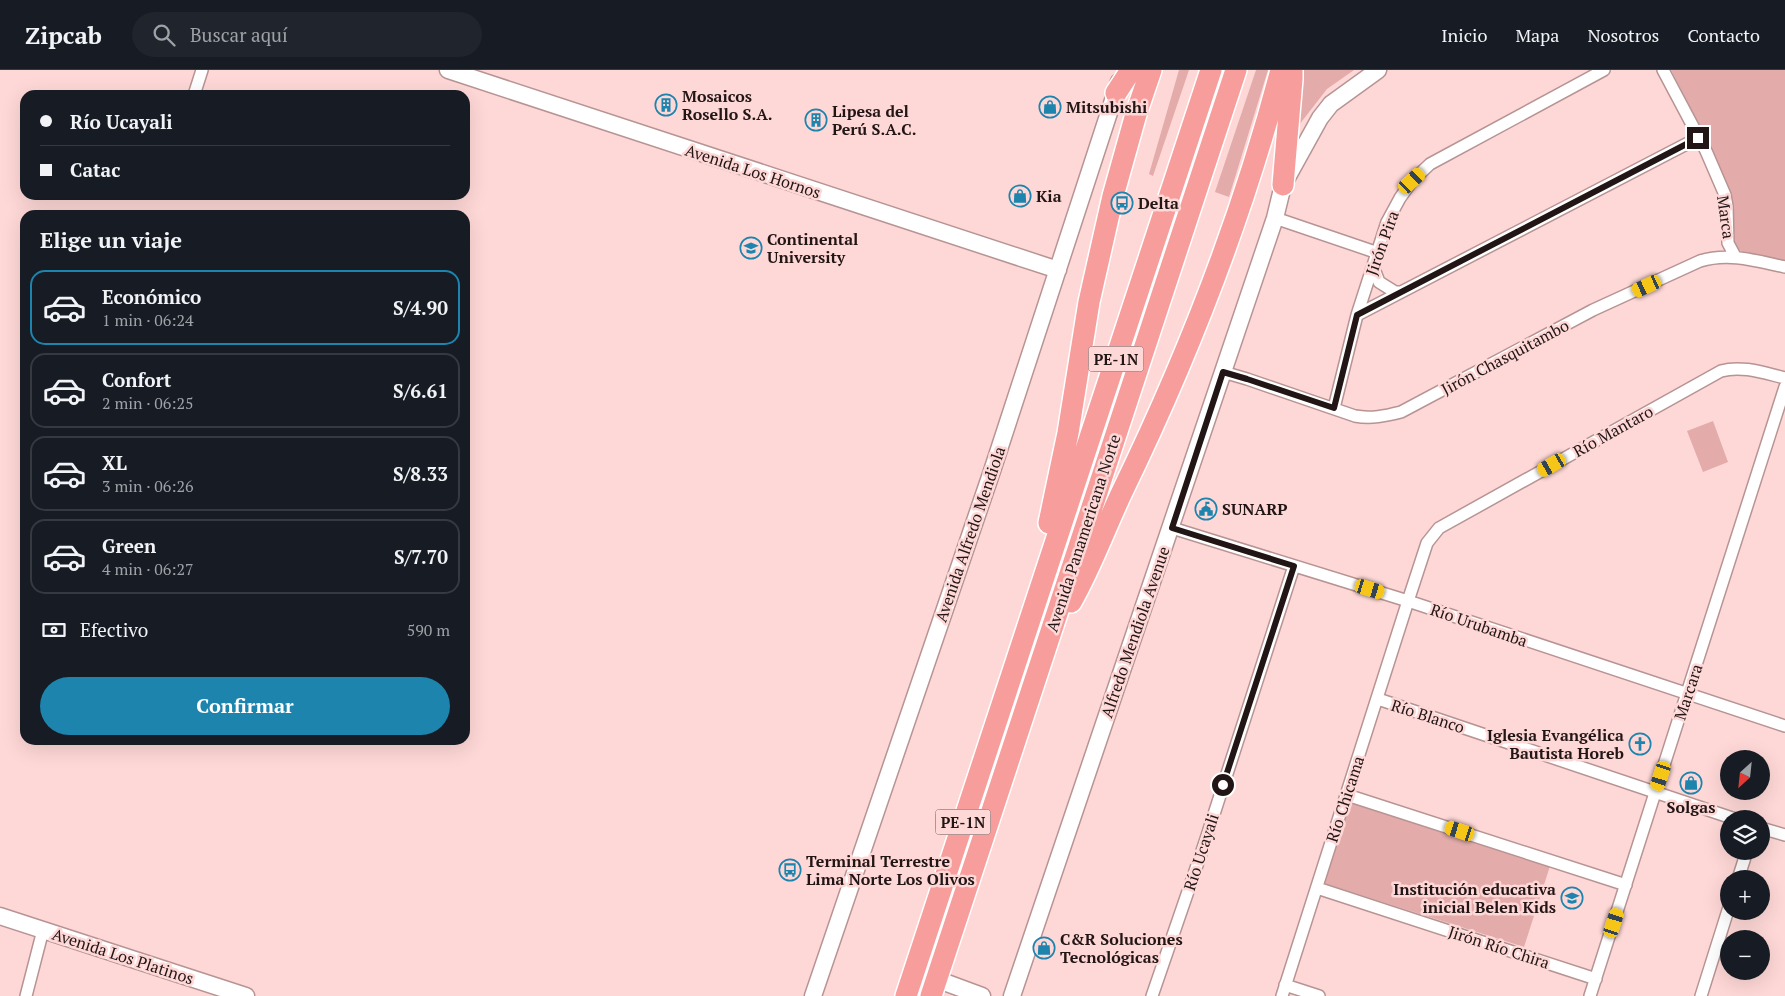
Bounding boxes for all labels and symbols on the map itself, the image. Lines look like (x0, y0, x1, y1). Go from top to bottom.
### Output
place label: Mosaicos Rosello S.A. (682, 85, 773, 125)
building icon: Mosaicos Rosello S.A. (654, 93, 678, 117)
shop icon: Mitsubishi (1038, 95, 1062, 119)
place label: Mitsubishi (1066, 96, 1147, 118)
place label: Lipesa del Perú S.A.C. (832, 100, 916, 140)
building icon: Lipesa del Perú S.A.C. (804, 108, 828, 132)
route end (1687, 127, 1709, 149)
street label: Avenida Los Hornos (682, 139, 824, 203)
car (1395, 165, 1428, 197)
shop icon: Kia (1008, 184, 1032, 208)
place label: Kia (1036, 185, 1062, 207)
bus stop icon: Delta (1110, 191, 1134, 215)
place label: Delta (1138, 192, 1179, 214)
street label: Marca (1712, 194, 1740, 240)
street label: Jirón Pira (1360, 208, 1404, 278)
place label: Continental University (767, 228, 858, 268)
school or university icon: Continental University (739, 236, 763, 260)
car (1630, 273, 1663, 299)
street label: Jirón Chasquitambo (1437, 314, 1573, 400)
road number: PE-1N (1088, 346, 1144, 372)
street label: Río Mantaro (1569, 400, 1657, 462)
street label: Avenida Panamericana Norte (1041, 431, 1125, 635)
street label: Avenida Alfredo Mendiola (930, 443, 1010, 625)
car (1535, 451, 1568, 479)
public building icon: SUNARP (1194, 497, 1218, 521)
place label: SUNARP (1222, 498, 1288, 520)
street label: Alfredo Mendiola Avenue (1095, 543, 1175, 721)
car (1353, 577, 1386, 601)
street label: Río Urubamba (1428, 598, 1530, 652)
street label: Marcara (1669, 661, 1707, 723)
street label: Río Blanco (1388, 694, 1468, 738)
place label: Iglesia Evangélica Bautista Horeb (1487, 724, 1624, 764)
church icon: Iglesia Evangélica Bautista Horeb (1628, 732, 1652, 756)
north arrow (1720, 750, 1770, 800)
street label: Río Chicama (1321, 753, 1369, 845)
car (1649, 759, 1672, 793)
shop icon: Solgas (1679, 771, 1703, 795)
route start (1212, 774, 1234, 796)
place label: Solgas (1667, 796, 1715, 818)
road number: PE-1N (936, 810, 990, 834)
street label: Río Ucayali (1178, 810, 1224, 893)
car (1443, 819, 1476, 843)
place label: Terminal Terrestre Lima Norte Los Olivos (806, 850, 975, 890)
bus stop icon: Terminal Terrestre Lima Norte Los Olivos (778, 858, 802, 882)
place label: Institución educativa inicial Belen Kids (1393, 878, 1556, 918)
school or university icon: Institución educativa inicial Belen Kids (1560, 886, 1584, 910)
car (1602, 906, 1625, 940)
street label: Jirón Río Chira (1446, 920, 1552, 974)
street label: Avenida Los Platinos (49, 923, 197, 989)
place label: C&R Soluciones Tecnológicas (1060, 928, 1183, 968)
shop icon: C&R Soluciones Tecnológicas (1032, 936, 1056, 960)

